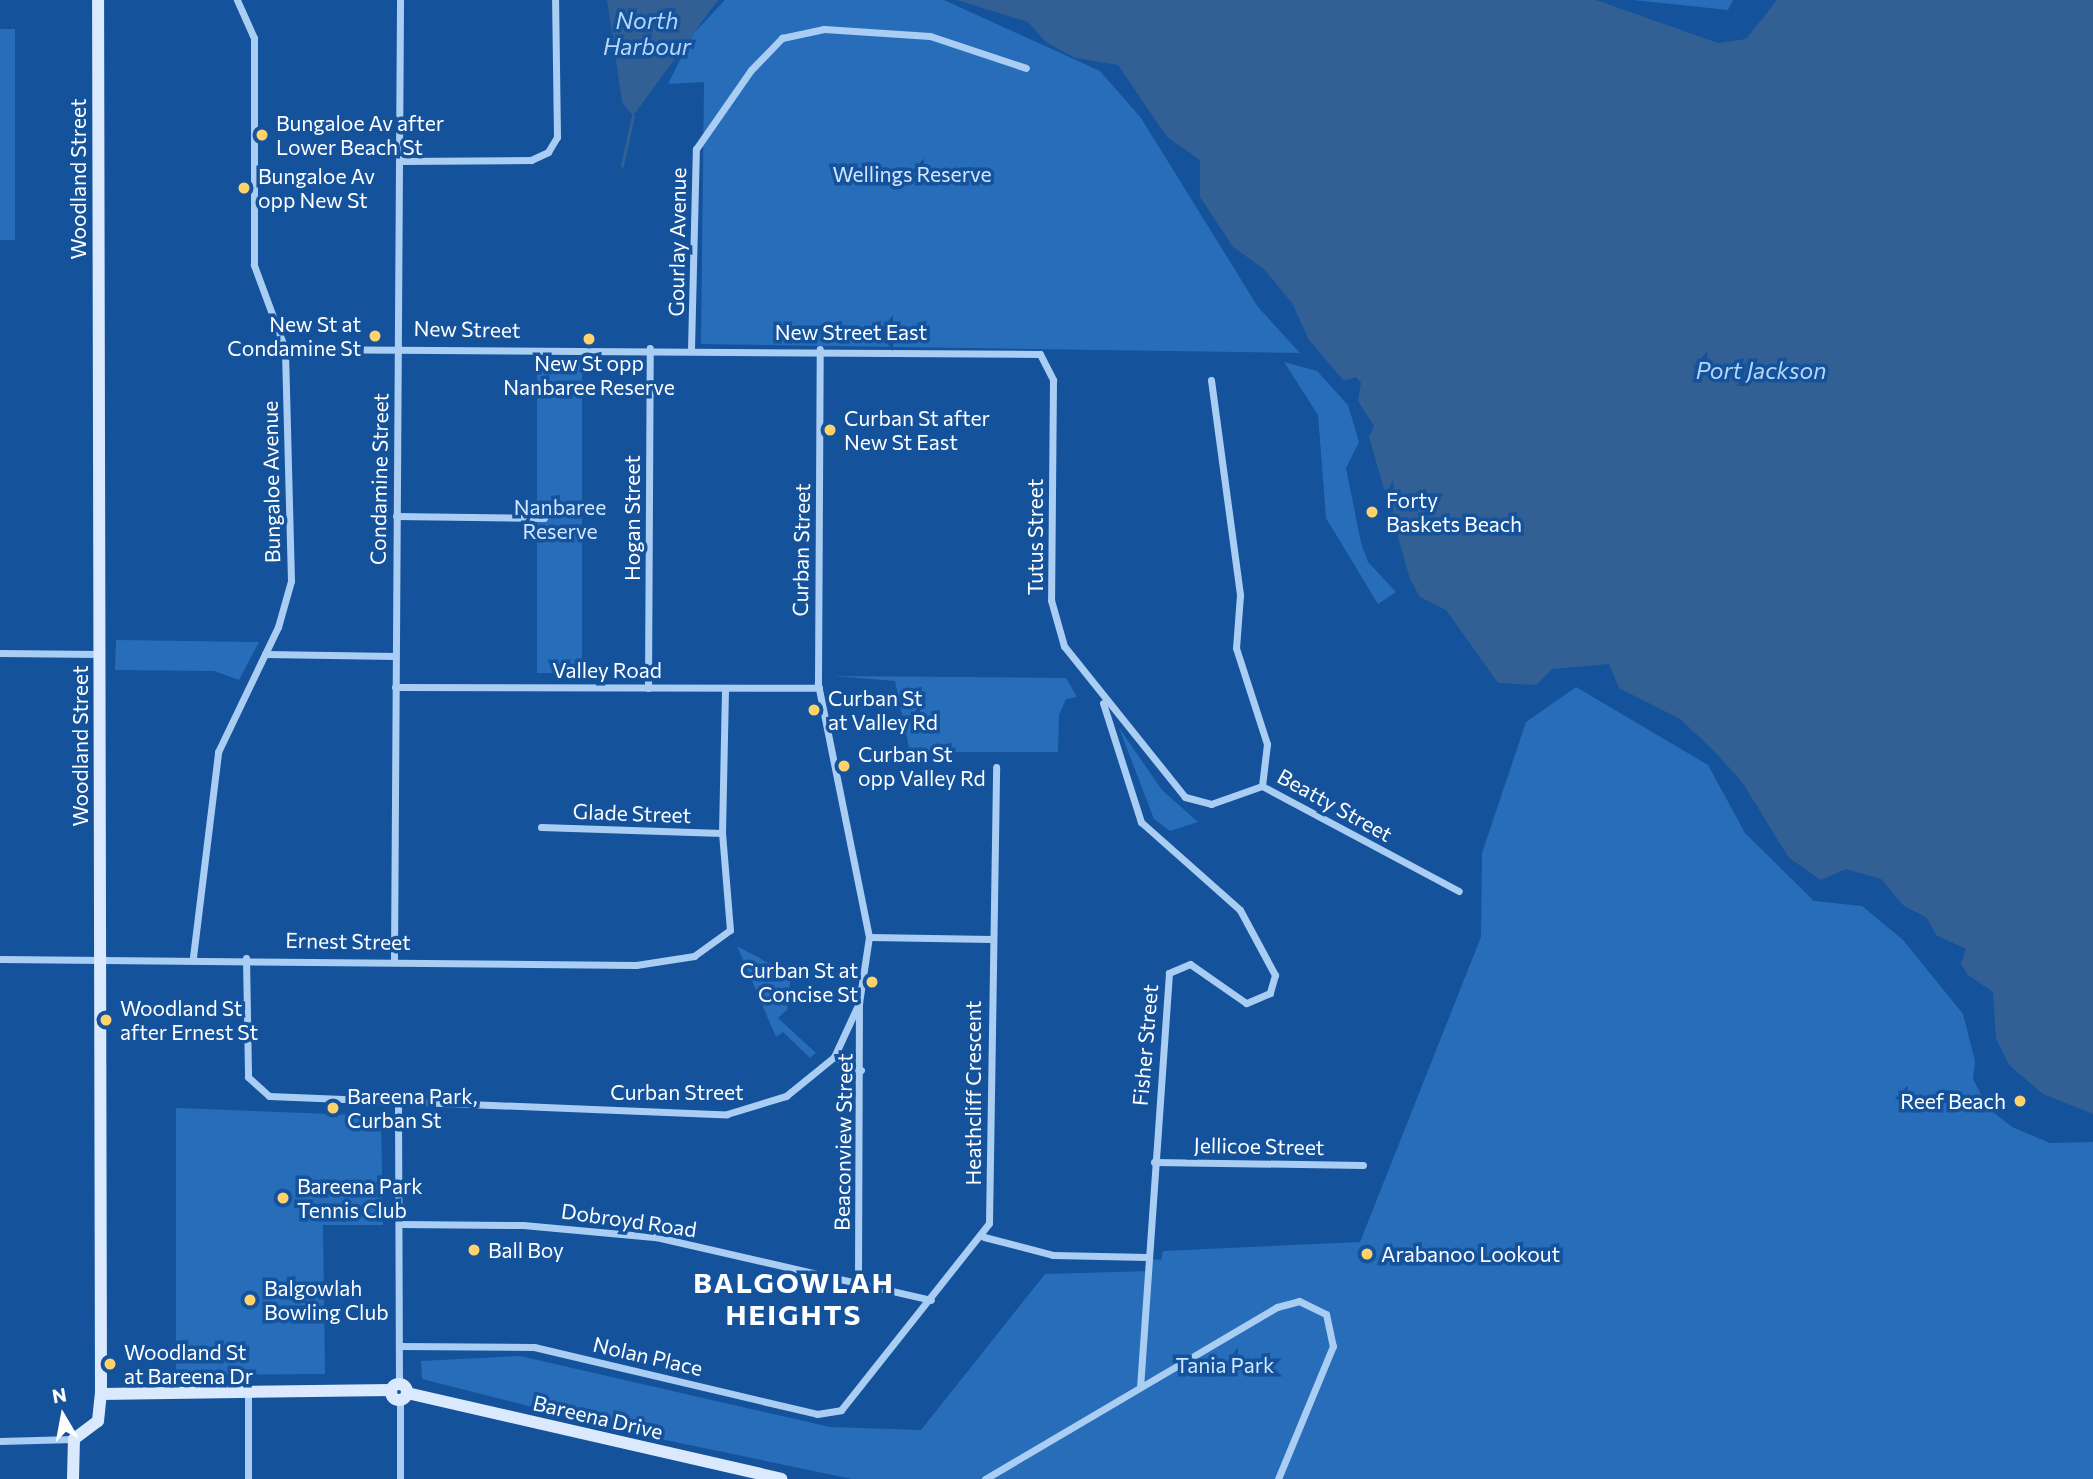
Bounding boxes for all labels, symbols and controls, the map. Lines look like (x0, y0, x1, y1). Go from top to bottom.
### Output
water label: North Harbour (603, 6, 691, 60)
street label: Woodland Street (65, 98, 91, 260)
place label: Bungaloe Av after Lower Beach St (276, 110, 444, 160)
marker: Bungaloe Av after Lower Beach St (254, 127, 270, 143)
park label: Wellings Reserve (832, 161, 992, 187)
place label: Bungaloe Av opp New St (258, 163, 375, 213)
street label: Gourlay Avenue (663, 167, 691, 317)
marker: Bungaloe Av opp New St (236, 180, 252, 196)
place label: New St at Condamine St (227, 311, 361, 361)
street label: New Street (413, 315, 521, 343)
street label: New Street East (775, 319, 927, 345)
marker: New St at Condamine St (367, 328, 383, 344)
marker: New St opp Nanbaree Reserve (581, 331, 597, 347)
place label: New St opp Nanbaree Reserve (503, 350, 675, 400)
water label: Port Jackson (1696, 356, 1826, 384)
street label: Condamine Street (365, 393, 393, 565)
street label: Bungaloe Avenue (257, 401, 285, 563)
place label: Curban St after New St East (844, 405, 990, 455)
marker: Curban St after New St East (822, 422, 838, 438)
street label: Hogan Street (619, 455, 645, 581)
street label: Tutus Street (1022, 479, 1048, 595)
street label: Curban Street (787, 483, 815, 617)
place label: Forty Baskets Beach (1386, 487, 1522, 537)
park label: Nanbaree Reserve (514, 494, 606, 544)
marker: Forty Baskets Beach (1364, 504, 1380, 520)
street label: Valley Road (552, 657, 662, 683)
street label: Woodland Street (67, 665, 93, 827)
place label: Curban St at Valley Rd (828, 685, 938, 735)
marker: Curban St at Valley Rd (806, 702, 822, 718)
place label: Curban St opp Valley Rd (858, 741, 986, 791)
marker: Curban St opp Valley Rd (836, 758, 852, 774)
street label: Beatty Street (1273, 763, 1397, 847)
street label: Glade Street (572, 798, 692, 828)
street label: Ernest Street (285, 927, 411, 955)
place label: Curban St at Concise St (740, 957, 858, 1007)
marker: Curban St at Concise St (864, 974, 880, 990)
street label: Fisher Street (1127, 983, 1163, 1107)
place label: Woodland St after Ernest St (120, 995, 258, 1045)
street label: Heathcliff Crescent (960, 1001, 986, 1185)
marker: Woodland St after Ernest St (98, 1012, 114, 1028)
street label: Beaconview Street (829, 1053, 857, 1231)
street label: Curban Street (610, 1079, 744, 1105)
place label: Bareena Park, Curban St (347, 1083, 478, 1133)
place label: Reef Beach (1900, 1088, 2006, 1114)
marker: Reef Beach (2012, 1093, 2028, 1109)
marker: Bareena Park, Curban St (325, 1100, 341, 1116)
street label: Jellicoe Street (1193, 1132, 1325, 1160)
place label: Bareena Park Tennis Club (297, 1173, 423, 1223)
marker: Bareena Park Tennis Club (275, 1190, 291, 1206)
street label: Dobroyd Road (560, 1198, 698, 1242)
place label: Ball Boy (488, 1237, 564, 1263)
place label: Arabanoo Lookout (1381, 1241, 1560, 1267)
marker: Ball Boy (466, 1242, 482, 1258)
marker: Arabanoo Lookout (1359, 1246, 1375, 1262)
district label: BALGOWLAH HEIGHTS (694, 1265, 894, 1331)
place label: Balgowlah Bowling Club (264, 1275, 389, 1325)
marker: Balgowlah Bowling Club (242, 1292, 258, 1308)
street label: Nolan Place (591, 1331, 705, 1381)
place label: Woodland St at Bareena Dr (124, 1339, 253, 1389)
park label: Tania Park (1176, 1352, 1274, 1378)
marker: Woodland St at Bareena Dr (102, 1356, 118, 1372)
north arrow (28, 1381, 98, 1451)
text: N (50, 1382, 68, 1407)
street label: Bareena Drive (531, 1390, 665, 1444)

